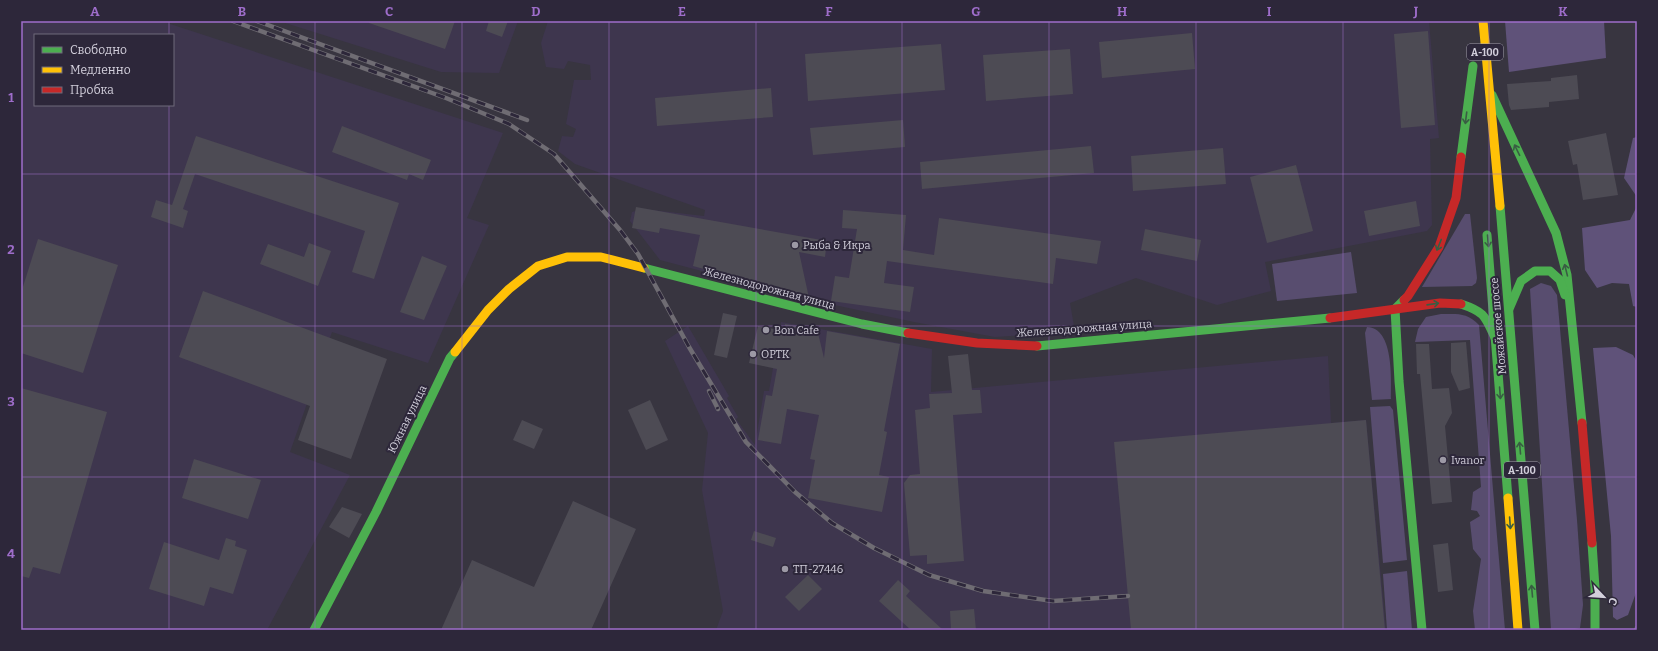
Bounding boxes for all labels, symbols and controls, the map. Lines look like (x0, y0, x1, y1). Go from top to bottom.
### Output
text: A (90, 4, 100, 19)
text: B (238, 4, 246, 19)
text: C (385, 4, 393, 19)
text: D (531, 4, 541, 19)
text: E (678, 4, 686, 19)
text: F (825, 4, 833, 19)
text: G (971, 4, 981, 19)
text: H (1117, 4, 1127, 19)
text: I (1267, 4, 1272, 19)
text: J (1413, 4, 1419, 19)
text: K (1558, 4, 1568, 19)
legend (34, 34, 174, 106)
text: Свободно (70, 43, 127, 57)
road number: А-100 (1467, 44, 1503, 60)
text: Медленно (70, 63, 131, 77)
text: Пробка (70, 83, 114, 97)
text: 1 (8, 90, 14, 105)
one-way arrow (1462, 111, 1470, 124)
one-way arrow (1513, 144, 1520, 156)
one-way arrow (1484, 234, 1491, 247)
one-way arrow (1435, 238, 1443, 250)
place label: Рыба & Икра (803, 239, 870, 252)
marker: Рыба & Икра (790, 240, 800, 250)
text: 2 (7, 242, 15, 257)
one-way arrow (1561, 263, 1569, 276)
street label: Железнодорожная улица (701, 265, 836, 312)
street label: Можайское шоссе (1488, 277, 1509, 375)
one-way arrow (1426, 300, 1439, 308)
street label: Железнодорожная улица (1016, 317, 1152, 340)
place label: Bon Cafe (774, 324, 819, 337)
marker: Bon Cafe (761, 325, 771, 335)
place label: ОРТК (761, 348, 790, 361)
marker: ОРТК (748, 349, 758, 359)
street label: Южная улица (385, 383, 430, 455)
one-way arrow (1496, 386, 1504, 399)
text: 3 (7, 394, 15, 409)
one-way arrow (1517, 442, 1524, 455)
place label: Ivanor (1451, 454, 1485, 467)
marker: Ivanor (1438, 455, 1448, 465)
road number: А-100 (1504, 462, 1540, 478)
one-way arrow (1506, 516, 1514, 529)
text: 4 (7, 546, 15, 561)
place label: ТП-27446 (793, 563, 843, 576)
marker: ТП-27446 (780, 564, 790, 574)
north arrow (1584, 577, 1624, 617)
one-way arrow (1528, 585, 1535, 598)
text: С (1605, 595, 1620, 607)

